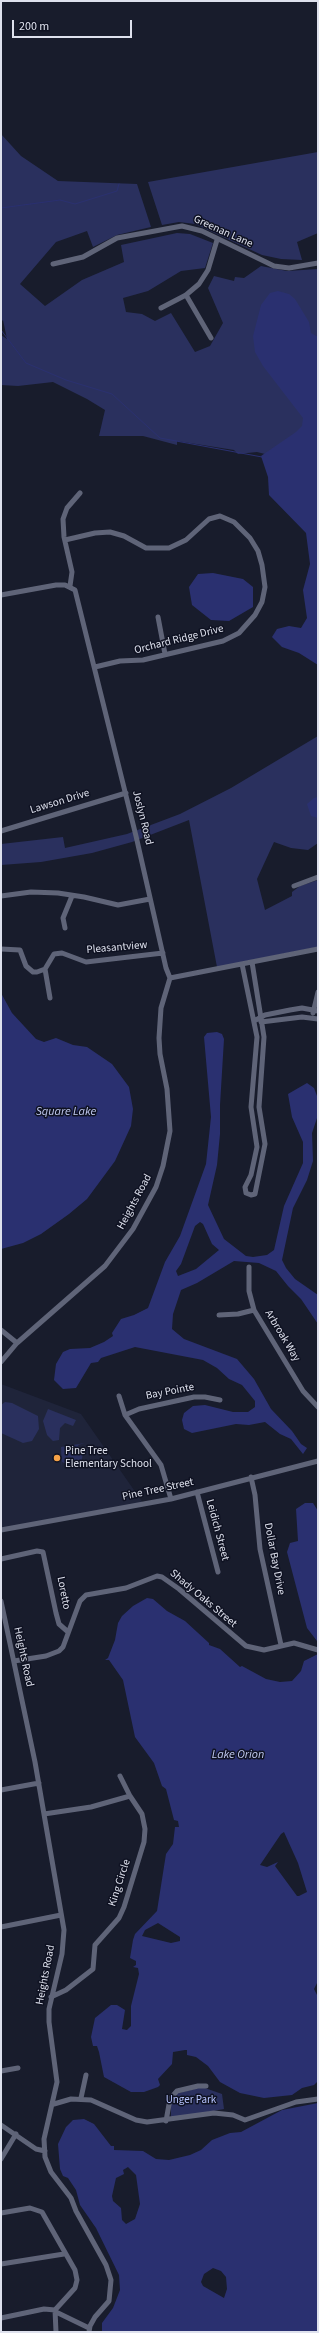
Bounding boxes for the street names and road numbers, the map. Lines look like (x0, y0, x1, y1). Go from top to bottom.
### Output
street label: Greenan Lane (191, 213, 255, 251)
street label: Orchard Ridge Drive (133, 623, 225, 657)
street label: Lawson Drive (29, 787, 91, 817)
street label: Joslyn Road (129, 789, 155, 847)
street label: Pleasantview (86, 939, 148, 957)
street label: Heights Road (115, 1172, 155, 1232)
street label: Arbroak Way (261, 1308, 303, 1364)
street label: Bay Pointe (145, 1381, 195, 1403)
street label: Pine Tree Street (121, 1476, 195, 1504)
street label: Leidich Street (202, 1498, 232, 1562)
street label: Dollar Bay Drive (261, 1522, 287, 1596)
street label: Shady Oaks Street (167, 1567, 239, 1631)
street label: Loretto (53, 1575, 73, 1611)
street label: Heights Road (10, 1626, 36, 1688)
street label: King Circle (106, 1858, 134, 1908)
street label: Heights Road (34, 1944, 58, 2006)

